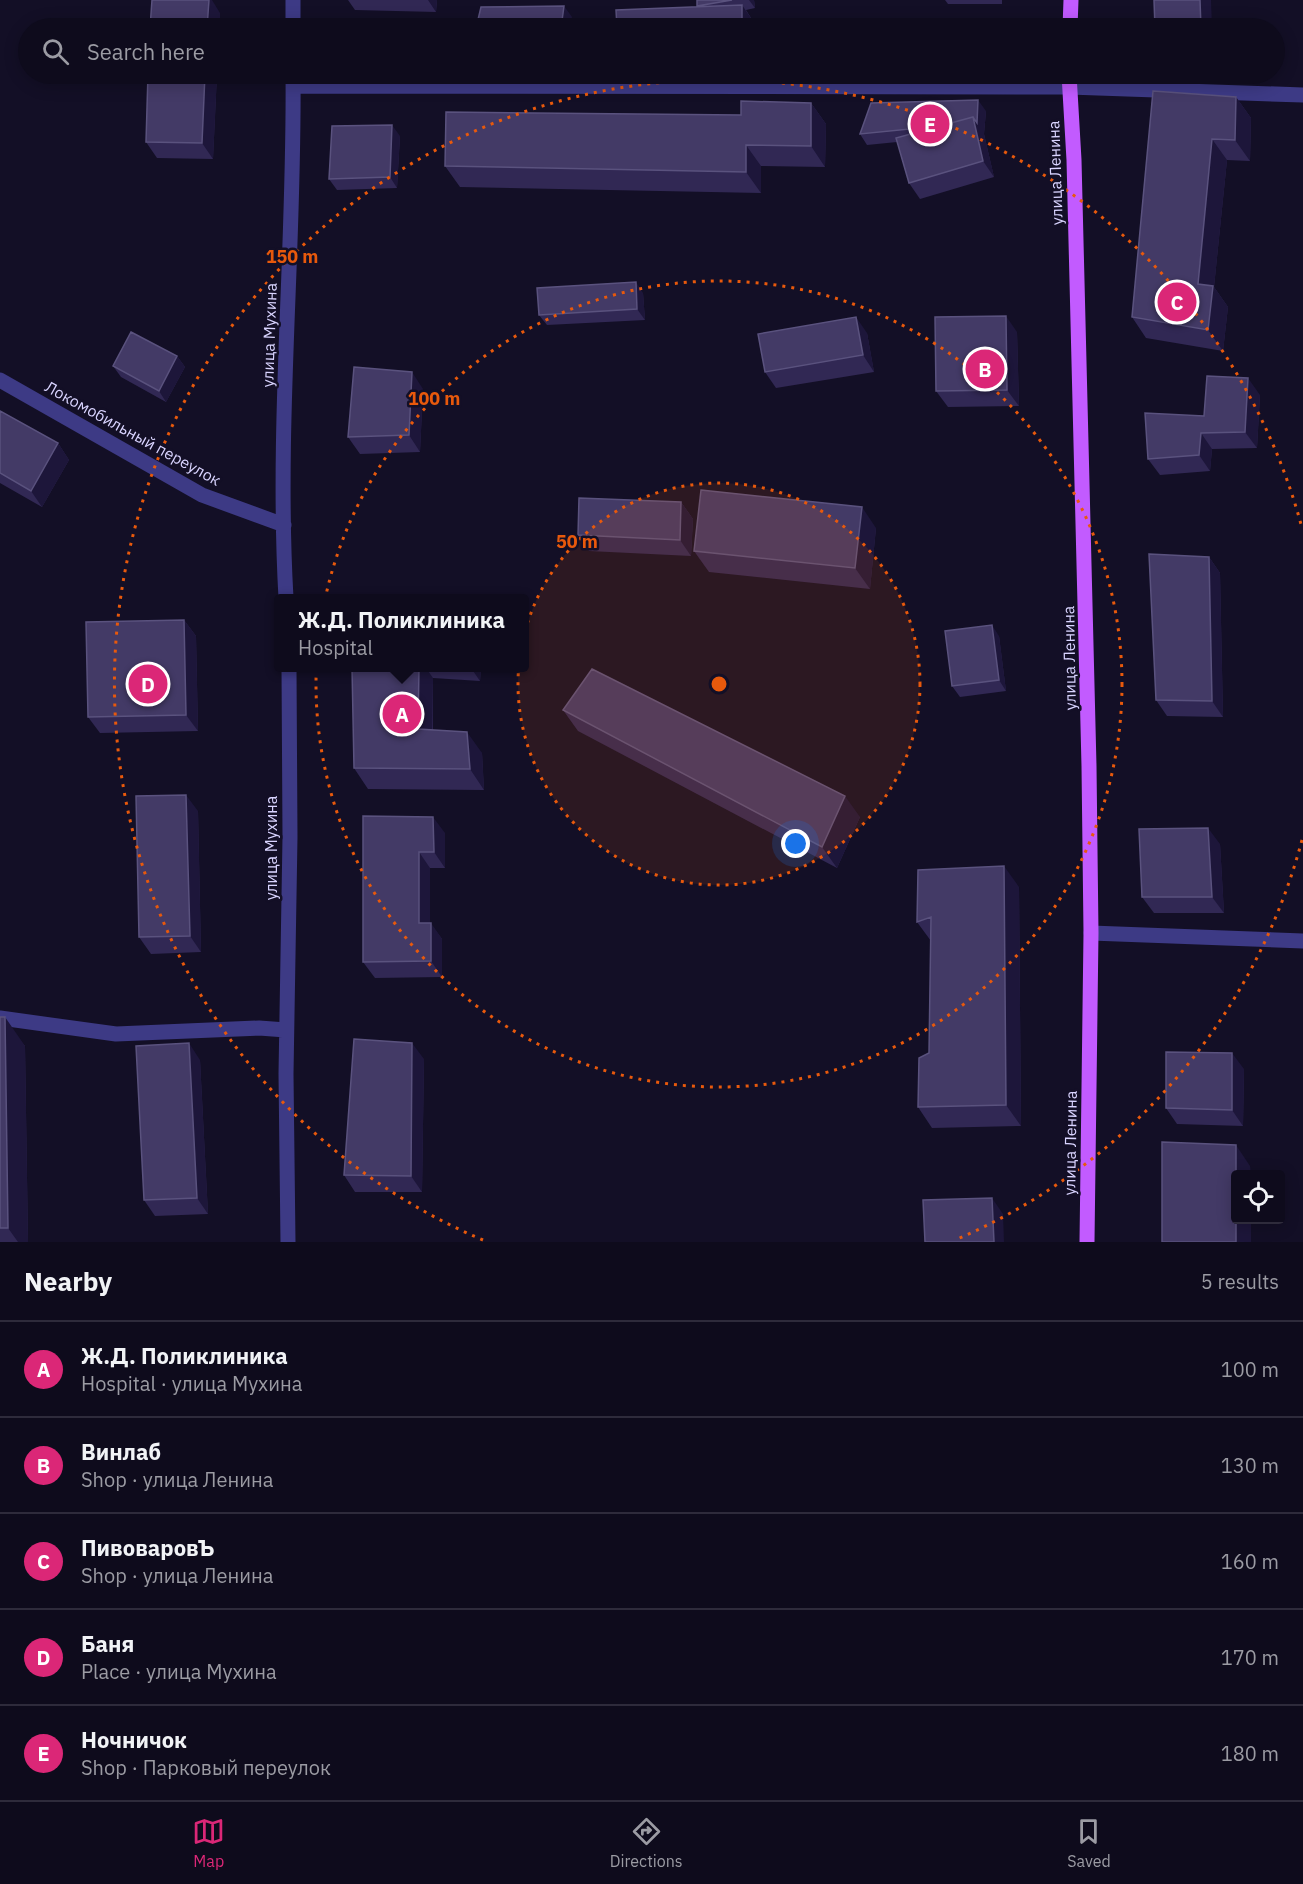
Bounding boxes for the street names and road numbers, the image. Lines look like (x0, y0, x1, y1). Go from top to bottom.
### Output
street label: улица Ленина (1043, 120, 1067, 226)
street label: улица Мухина (257, 282, 281, 388)
street label: Локомобильный переулок (42, 376, 225, 490)
street label: улица Ленина (1058, 605, 1080, 710)
street label: улица Мухина (261, 795, 281, 900)
street label: улица Ленина (1059, 1090, 1081, 1195)

